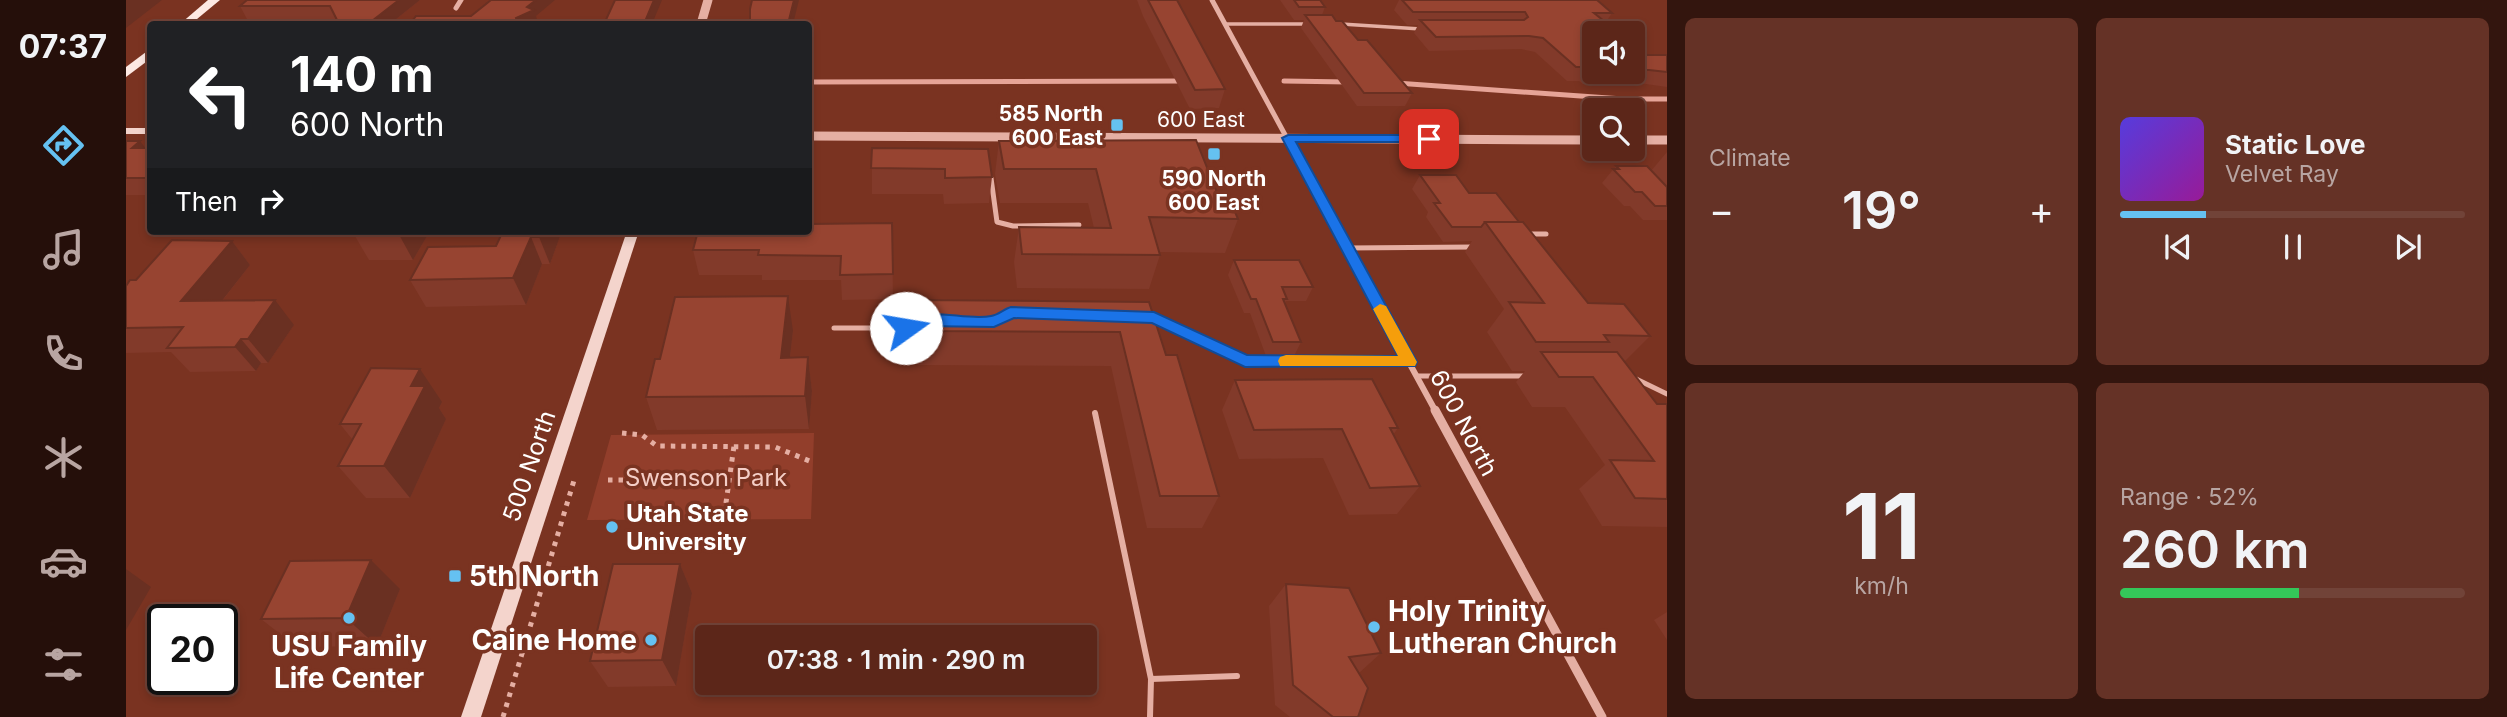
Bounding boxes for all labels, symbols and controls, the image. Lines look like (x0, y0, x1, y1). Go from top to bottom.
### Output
map controls (1582, 21, 1645, 161)
button: sound (1582, 21, 1645, 84)
text: 07:37 (19, 27, 107, 66)
text: 140 m (290, 45, 434, 104)
icon: left (175, 49, 266, 140)
button: search (1582, 98, 1645, 161)
place label: 585 North 600 East (999, 101, 1103, 150)
text: 600 North (290, 105, 444, 144)
street label: 600 East (1157, 107, 1245, 132)
pin (1399, 109, 1459, 169)
marker: 585 North 600 East (1109, 117, 1125, 133)
icon: arrive (1410, 120, 1448, 158)
icon: directions (39, 121, 88, 170)
text: Static Love (2225, 129, 2366, 160)
text: Climate (1709, 144, 1791, 172)
marker: 590 North 600 East (1206, 146, 1222, 162)
text: Velvet Ray (2225, 160, 2339, 188)
place label: 590 North 600 East (1162, 166, 1266, 215)
text: 19° (1842, 179, 1921, 242)
icon: right (252, 182, 290, 220)
text: Then (175, 186, 238, 217)
text: − (1709, 187, 1734, 233)
text: + (2029, 187, 2054, 233)
icon: music (39, 225, 88, 274)
icon: previous (2159, 228, 2197, 266)
icon: pause (2274, 228, 2312, 266)
icon: next (2389, 228, 2427, 266)
position arrow (869, 291, 943, 365)
icon: phone (39, 329, 88, 378)
street label: 600 North (1424, 365, 1504, 481)
street label: 500 North (496, 407, 562, 525)
icon: climate (39, 433, 88, 482)
park label: Swenson Park (625, 463, 787, 492)
text: 11 (1842, 471, 1921, 581)
text: Range · 52% (2120, 483, 2259, 511)
place label: Utah State University (626, 499, 748, 556)
text: 260 km (2120, 518, 2310, 581)
marker: Utah State University (604, 519, 620, 535)
icon: car (39, 537, 88, 586)
place label: 5th North (469, 559, 600, 593)
marker: 5th North (447, 568, 463, 584)
text: km/h (1854, 572, 1909, 600)
place label: Holy Trinity Lutheran Church (1388, 594, 1617, 660)
speed limit sign: 20 (147, 604, 238, 695)
marker: USU Family Life Center (341, 610, 357, 626)
marker: Holy Trinity Lutheran Church (1366, 619, 1382, 635)
place label: Caine Home (471, 623, 637, 657)
place label: USU Family Life Center (271, 629, 427, 695)
marker: Caine Home (643, 632, 659, 648)
icon: filters (39, 640, 88, 689)
text: 07:38 · 1 min · 290 m (767, 644, 1025, 675)

